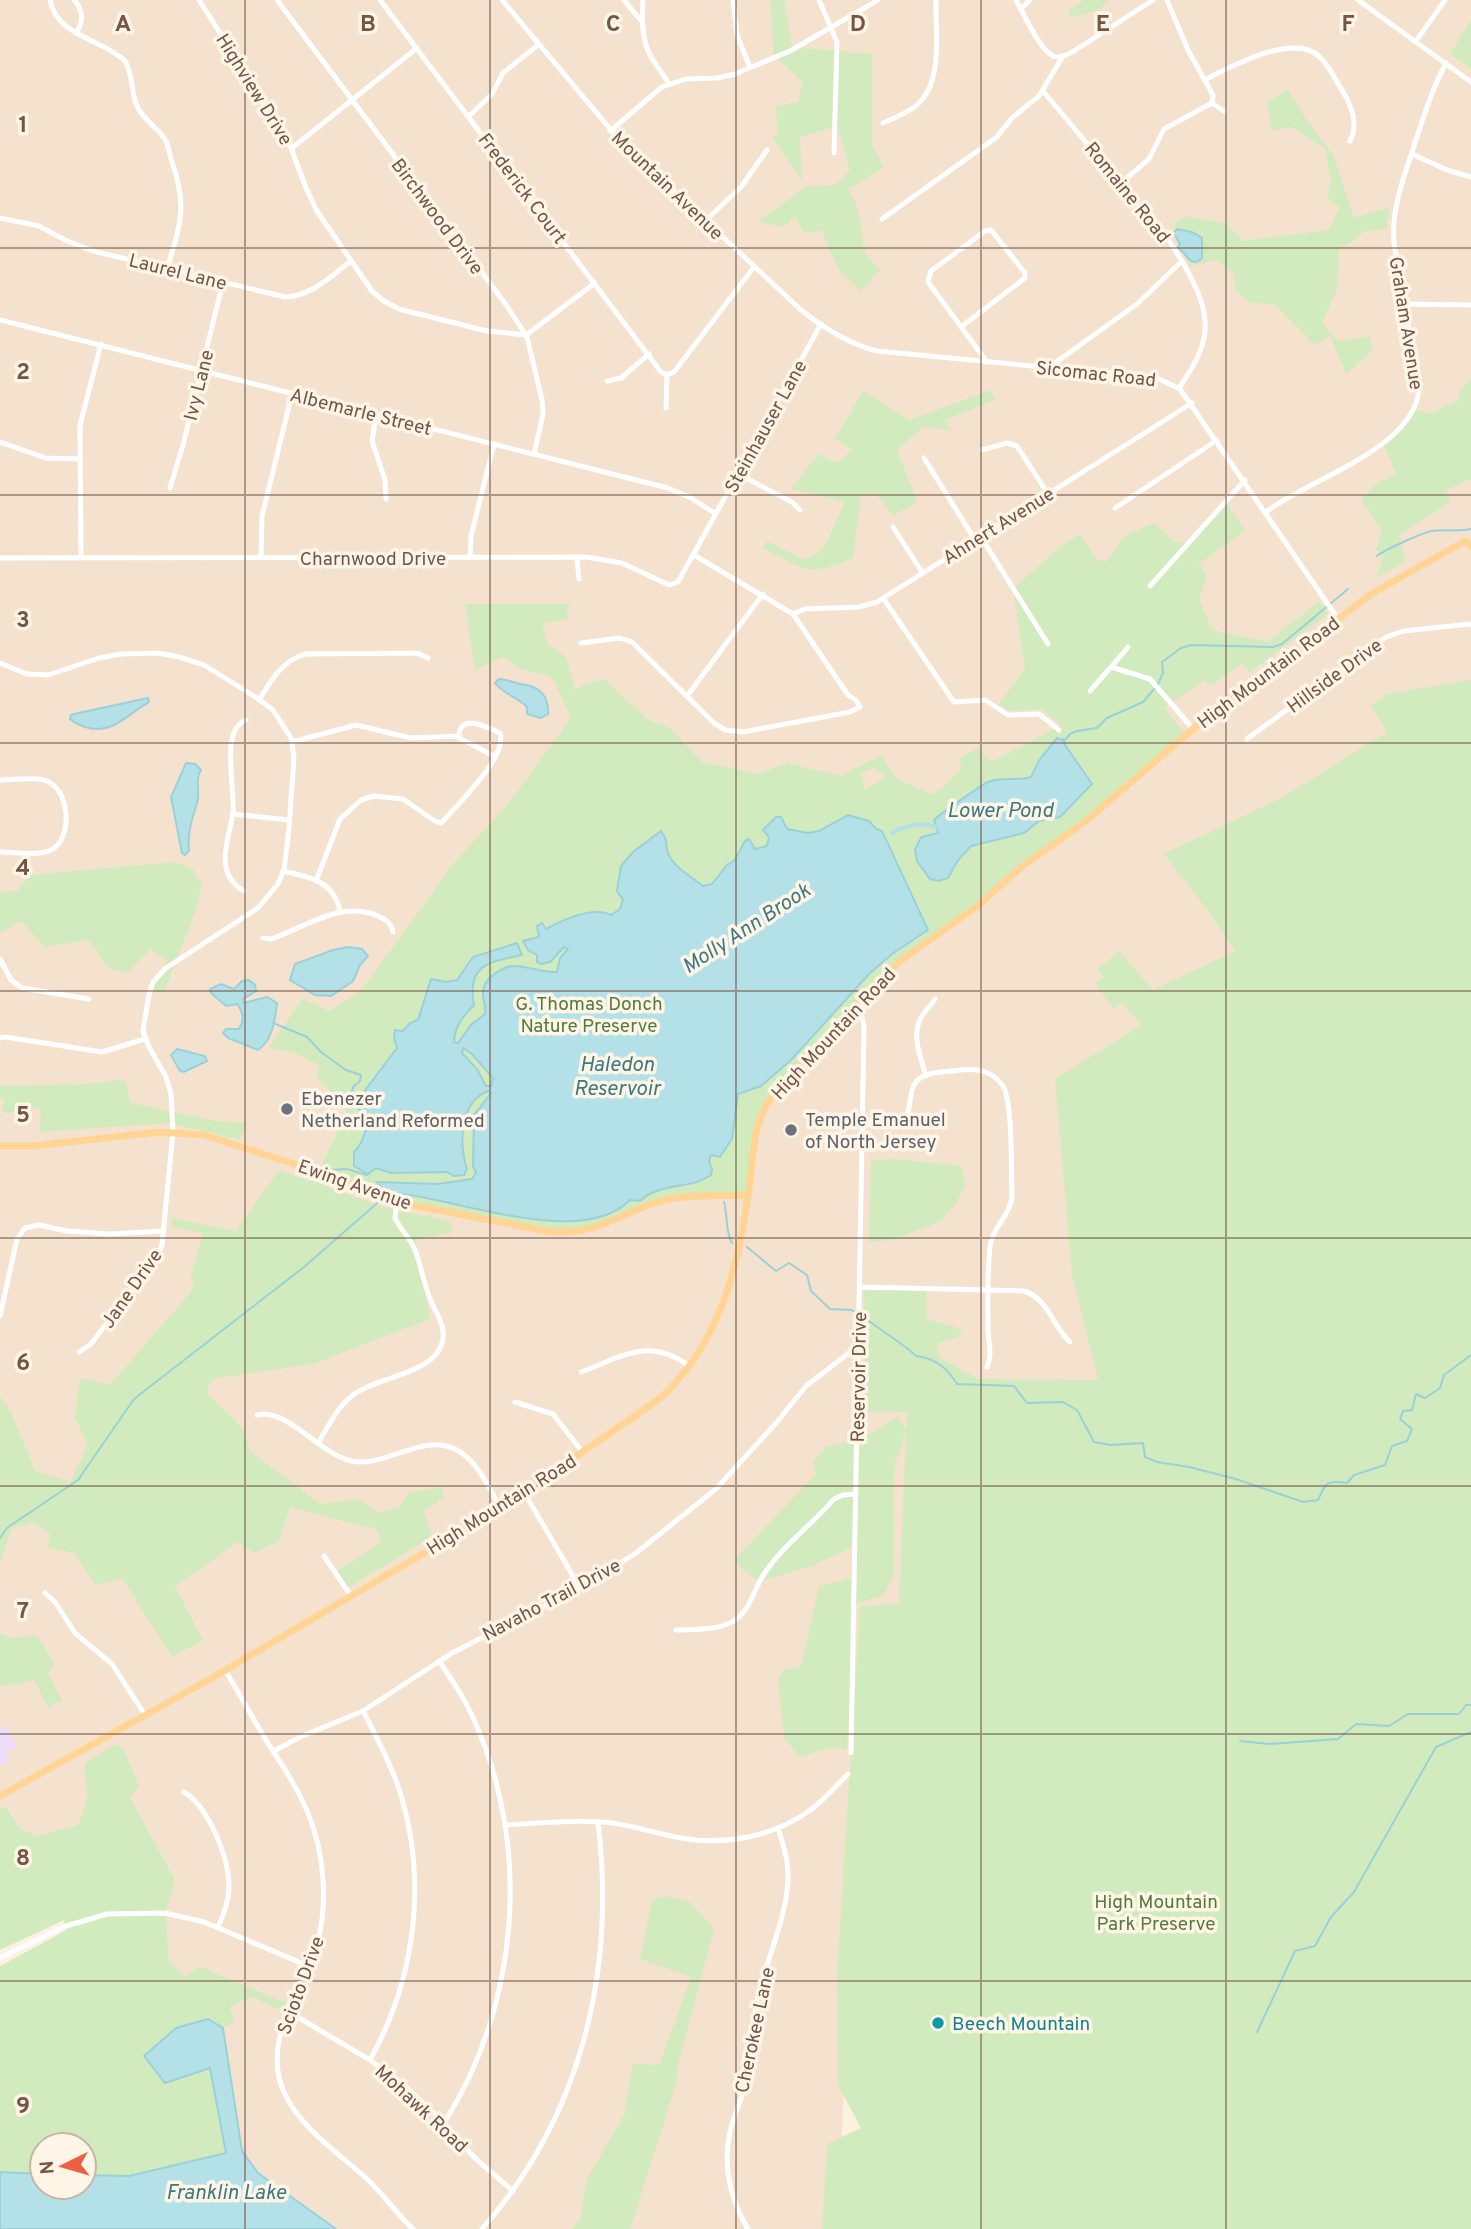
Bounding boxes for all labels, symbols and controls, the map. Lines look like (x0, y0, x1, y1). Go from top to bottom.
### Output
text: A (115, 11, 131, 40)
text: B (360, 11, 376, 40)
text: C (606, 11, 620, 40)
text: D (850, 11, 866, 40)
text: E (1096, 11, 1110, 40)
text: F (1341, 11, 1355, 40)
street label: Highview Drive (209, 30, 297, 150)
text: 1 (18, 112, 28, 141)
street label: Mountain Avenue (605, 127, 728, 246)
street label: Frederick Court (472, 129, 571, 249)
street label: Romaine Road (1078, 138, 1175, 249)
street label: Birchwood Drive (385, 154, 488, 280)
street label: Laurel Lane (126, 249, 229, 297)
street label: Graham Avenue (1383, 255, 1427, 392)
street label: Ivy Lane (180, 348, 220, 423)
street label: Steinhauser Lane (720, 356, 813, 498)
street label: Sicomac Road (1034, 357, 1157, 393)
text: 2 (16, 359, 30, 388)
street label: Albemarle Street (287, 384, 434, 442)
street label: Ahnert Avenue (939, 483, 1059, 571)
street label: Charnwood Drive (300, 548, 446, 572)
text: 3 (16, 607, 30, 636)
street label: High Mountain Road (1193, 612, 1345, 735)
street label: Hillside Drive (1283, 634, 1388, 719)
water label: Lower Pond (947, 798, 1055, 825)
text: 4 (16, 855, 30, 884)
water label: Molly Ann Brook (678, 877, 816, 981)
street label: High Mountain Road (767, 963, 902, 1105)
park label: G. Thomas Donch Nature Preserve (515, 993, 663, 1039)
water label: Haledon Reservoir (574, 1052, 662, 1103)
place label: Ebenezer Netherland Reformed (301, 1088, 485, 1134)
marker: Ebenezer Netherland Reformed (279, 1101, 295, 1117)
text: 5 (16, 1102, 30, 1131)
place label: Temple Emanuel of North Jersey (805, 1109, 946, 1155)
marker: Temple Emanuel of North Jersey (783, 1122, 799, 1138)
street label: Ewing Avenue (294, 1155, 414, 1217)
street label: Jane Drive (97, 1245, 169, 1333)
street label: Reservoir Drive (847, 1311, 873, 1443)
text: 6 (16, 1350, 30, 1379)
street label: High Mountain Road (423, 1450, 581, 1561)
street label: Navaho Trail Drive (479, 1554, 625, 1647)
text: 7 (17, 1598, 29, 1627)
text: 8 (16, 1845, 30, 1874)
park label: High Mountain Park Preserve (1094, 1891, 1218, 1937)
street label: Scioto Drive (273, 1933, 331, 2038)
street label: Cherokee Lane (731, 1965, 781, 2096)
place label: Beech Mountain (952, 2013, 1090, 2037)
marker: Beech Mountain (930, 2015, 946, 2031)
street label: Mohawk Road (369, 2060, 472, 2159)
text: 9 (16, 2093, 30, 2122)
north arrow (28, 2131, 98, 2201)
text: N (36, 2159, 61, 2175)
water label: Franklin Lake (166, 2180, 287, 2207)

